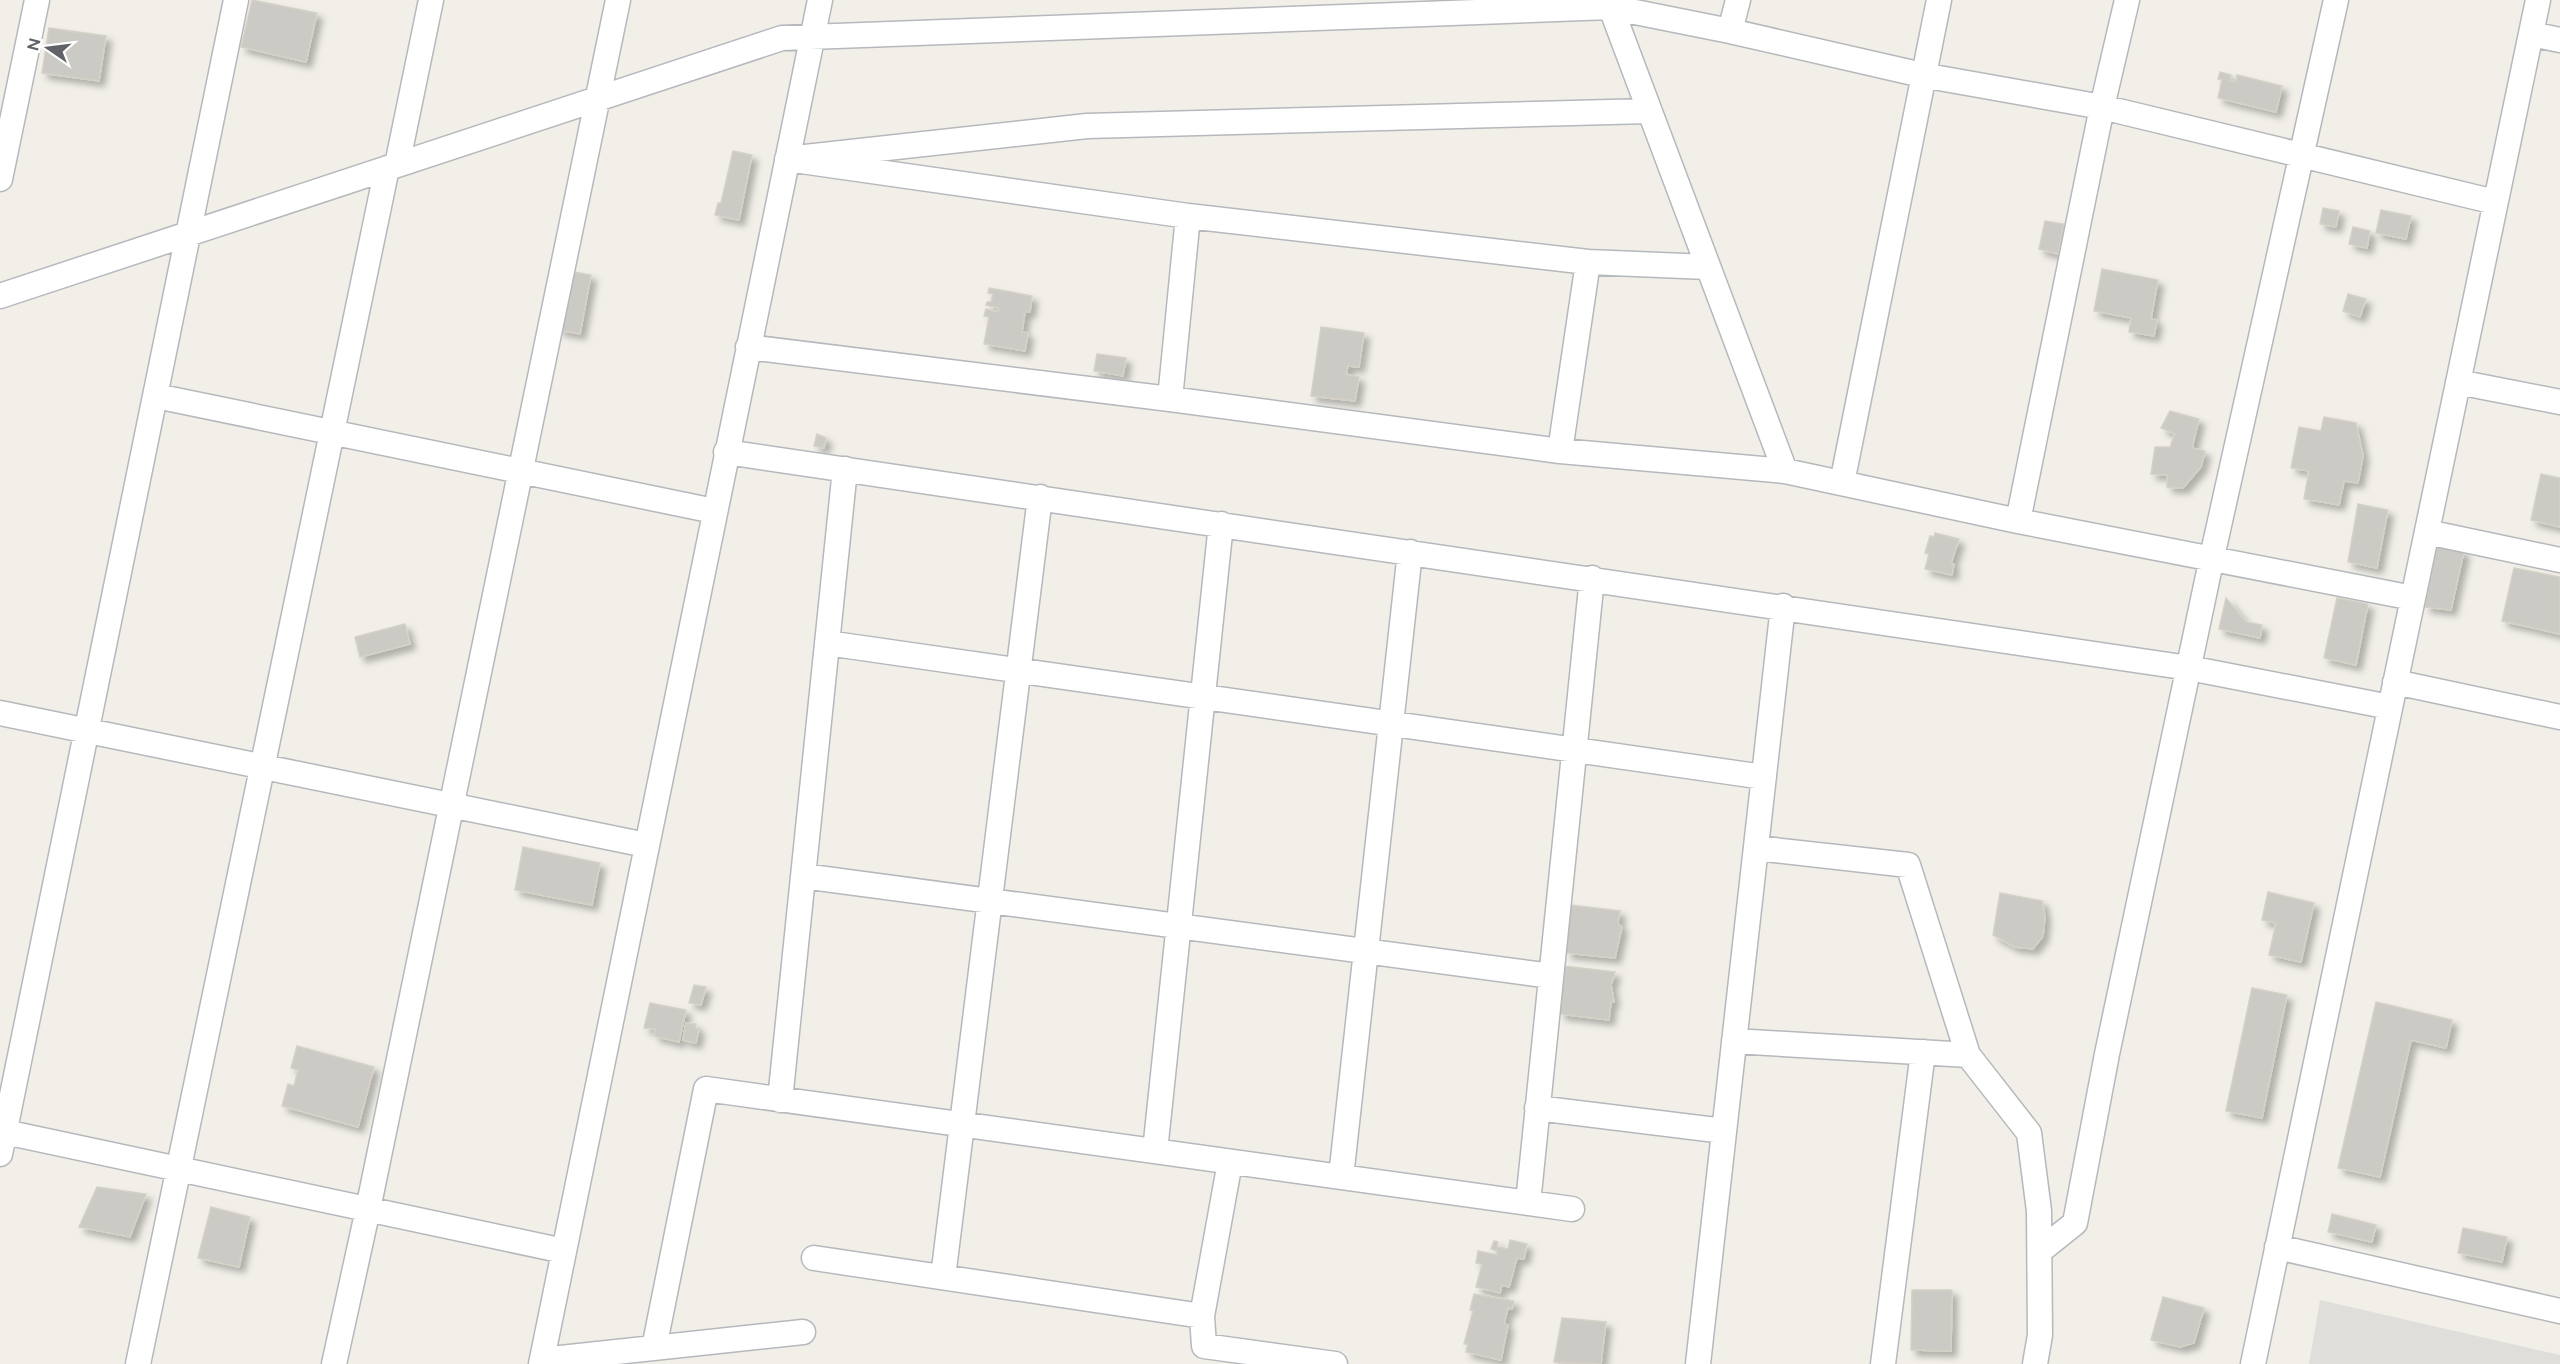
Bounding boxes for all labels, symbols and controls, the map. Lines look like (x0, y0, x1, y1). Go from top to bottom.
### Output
north arrow (18, 18, 78, 78)
text: N (23, 36, 45, 53)

